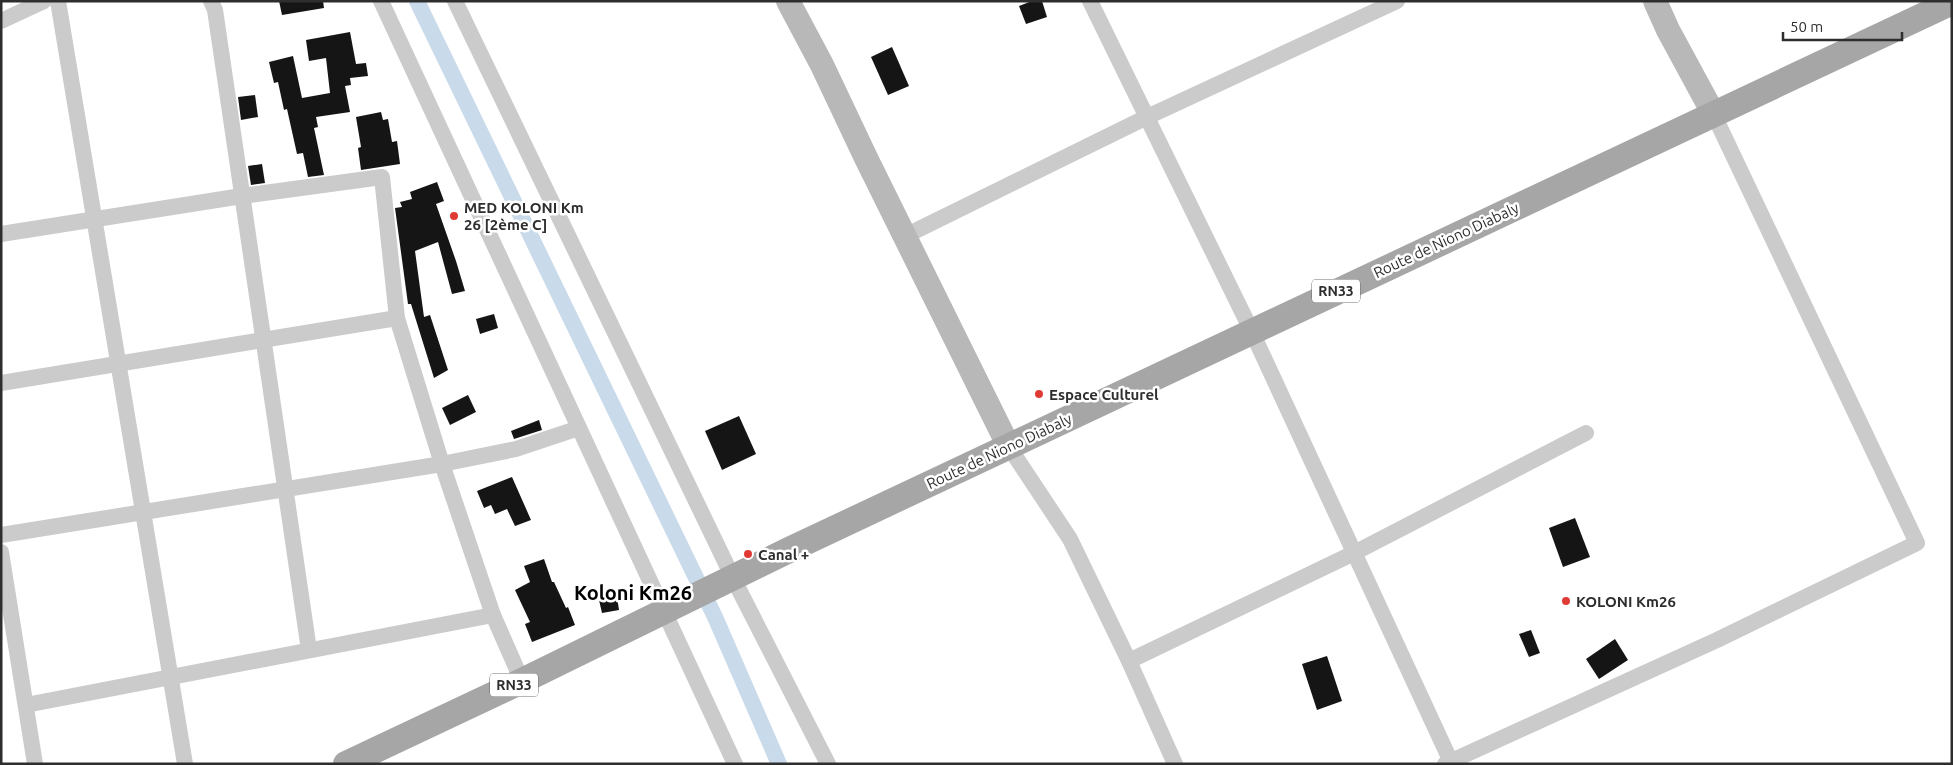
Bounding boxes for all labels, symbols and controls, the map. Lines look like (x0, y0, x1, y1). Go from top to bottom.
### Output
scale bar (1783, 10, 1902, 42)
text: 50 m (1790, 18, 1823, 35)
place label: MED KOLONI Km 26 [2ème C] (464, 199, 584, 233)
street label: Route de Niono Diabaly (1371, 199, 1521, 281)
marker: MED KOLONI Km 26 [2ème C] (448, 210, 460, 222)
road number: RN33 (1312, 280, 1360, 302)
place label: Espace Culturel (1049, 386, 1159, 403)
marker: Espace Culturel (1033, 388, 1045, 400)
street label: Route de Niono Diabaly (924, 410, 1074, 492)
place label: Canal + (758, 546, 809, 563)
marker: Canal + (742, 548, 754, 560)
district label: Koloni Km26 (574, 581, 692, 604)
place label: KOLONI Km26 (1576, 593, 1676, 610)
marker: KOLONI Km26 (1560, 595, 1572, 607)
road number: RN33 (490, 674, 538, 696)

